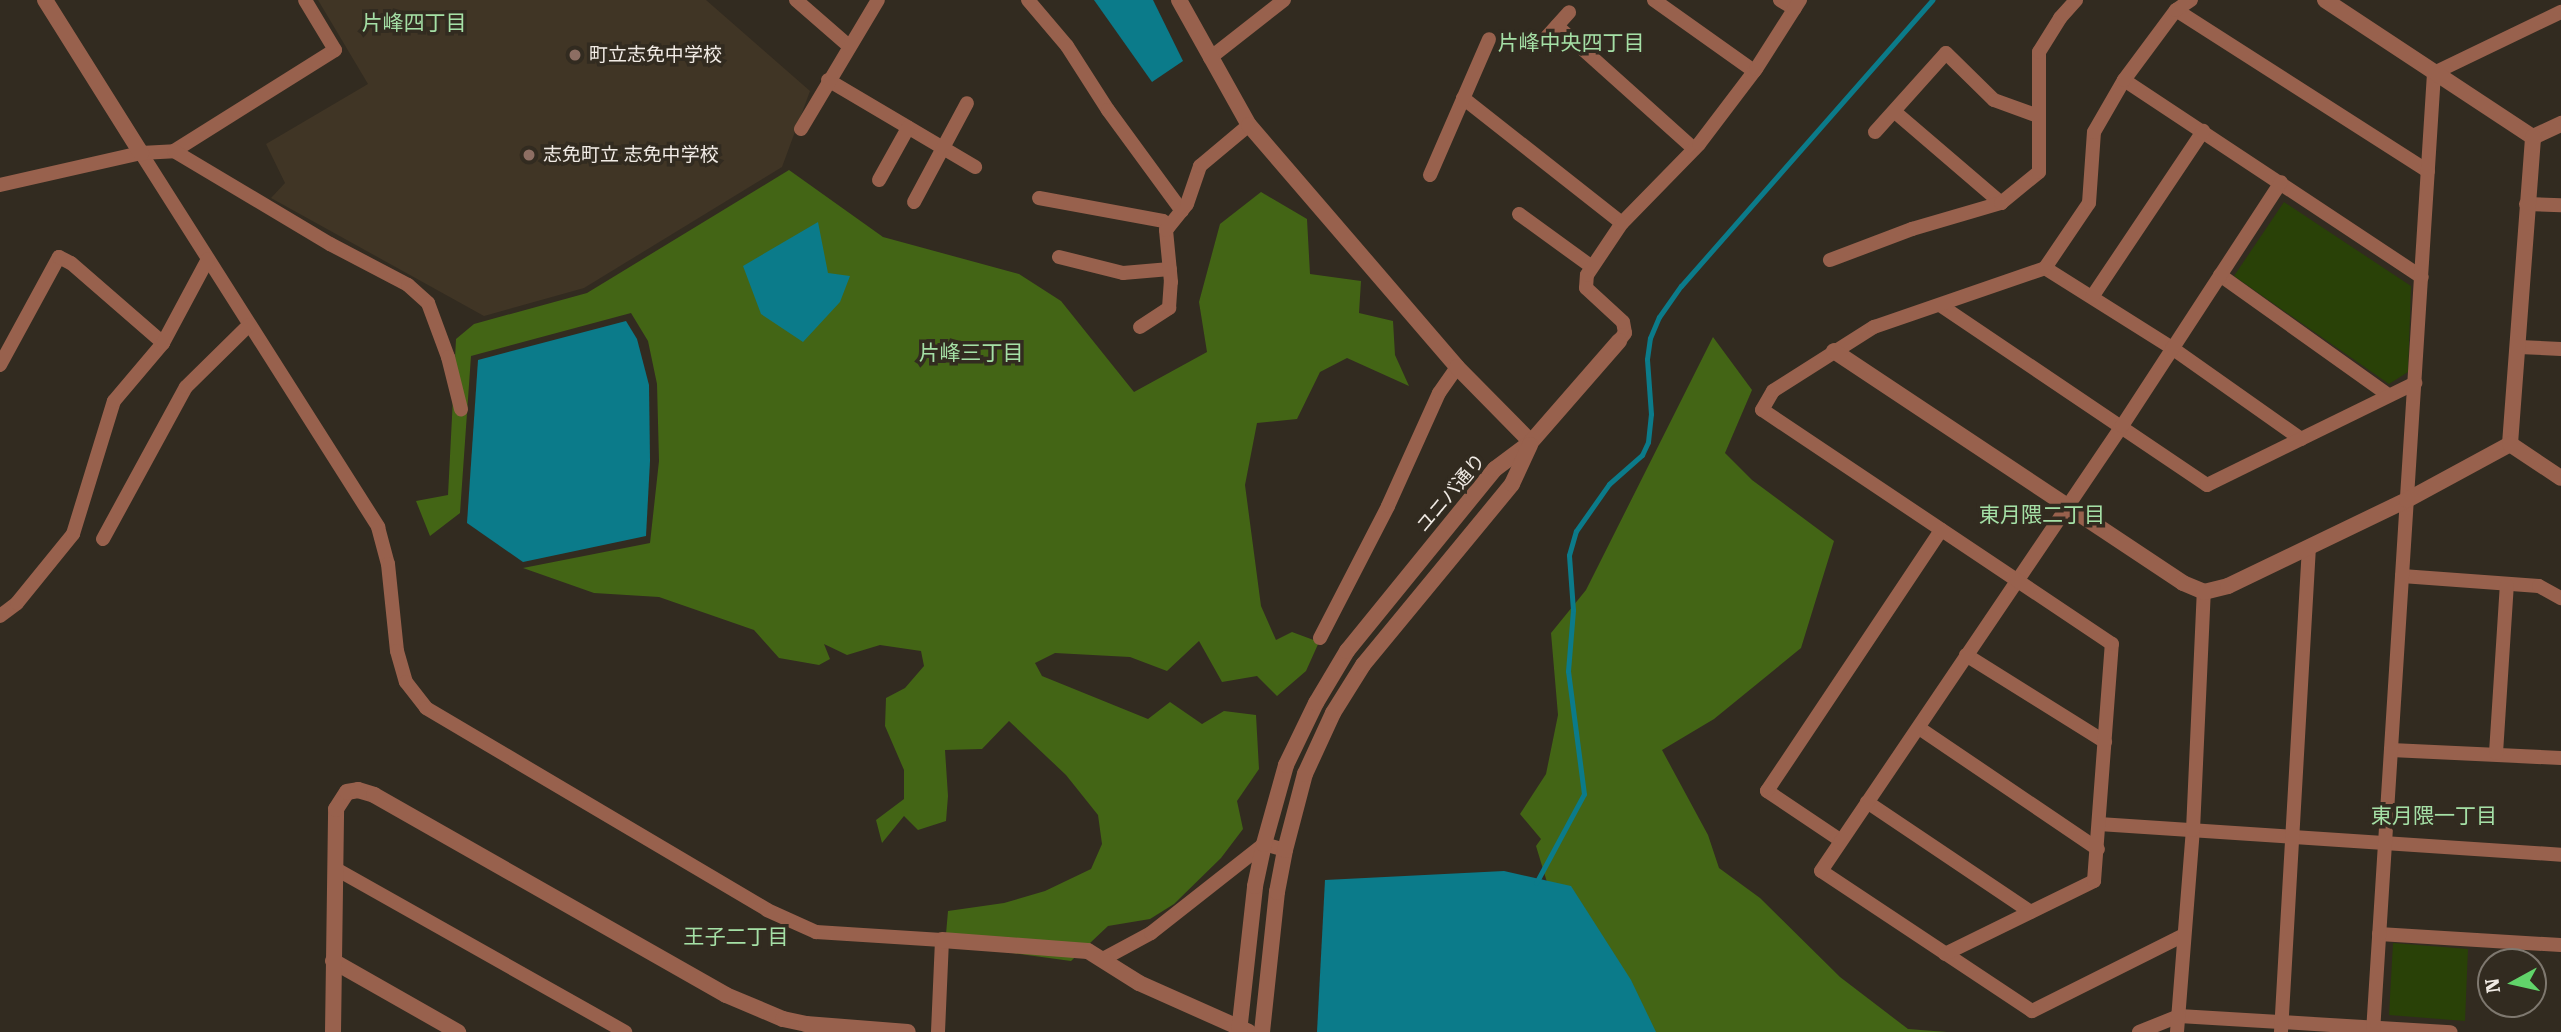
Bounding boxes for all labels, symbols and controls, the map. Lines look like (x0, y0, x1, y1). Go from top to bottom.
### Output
district label: 片峰四丁目 (362, 10, 466, 36)
district label: 片峰中央四丁目 (1498, 30, 1644, 56)
place label: 町立志免中学校 (589, 44, 722, 66)
marker: 町立志免中学校 (567, 47, 583, 63)
place label: 志免町立 志免中学校 (543, 144, 719, 166)
marker: 志免町立 志免中学校 (521, 147, 537, 163)
district label: 片峰三丁目 (919, 340, 1023, 366)
street label: ユニバ通り (1412, 449, 1490, 537)
district label: 東月隈二丁目 (1979, 502, 2105, 528)
district label: 東月隈一丁目 (2371, 803, 2497, 829)
district label: 王子二丁目 (684, 924, 788, 950)
north arrow (2477, 948, 2547, 1018)
text: N (2480, 977, 2505, 995)

